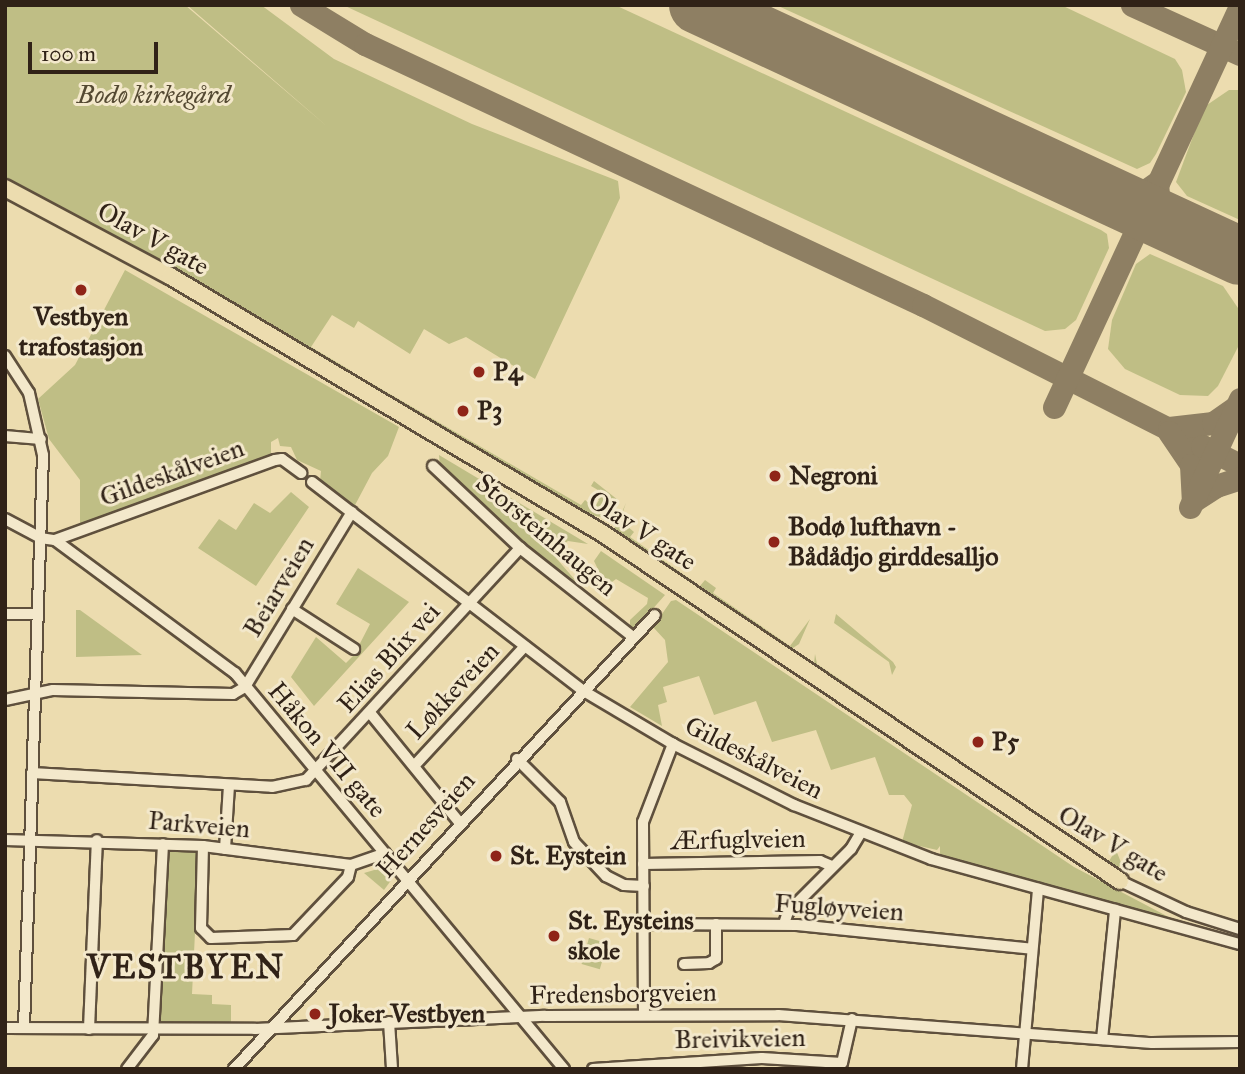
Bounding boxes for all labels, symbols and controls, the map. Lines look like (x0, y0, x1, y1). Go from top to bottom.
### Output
scale bar (32, 28, 161, 72)
text: 100 m (41, 41, 96, 67)
park label: Bodø kirkegård (77, 79, 231, 111)
street label: Olav V gate (92, 196, 214, 282)
marker: Vestbyen trafostasjon (73, 282, 89, 298)
place label: Vestbyen trafostasjon (19, 301, 143, 362)
place label: P4 (493, 356, 522, 388)
marker: P4 (471, 364, 487, 380)
place label: P3 (477, 395, 502, 427)
marker: P3 (455, 403, 471, 419)
street label: Gildeskålveien (96, 433, 248, 513)
place label: Negroni (789, 460, 878, 492)
street label: Storsteinhaugen (469, 467, 623, 603)
marker: Negroni (767, 468, 783, 484)
street label: Olav V gate (582, 485, 702, 577)
place label: Bodø lufthavn - Bådådjo girddesalljo (788, 511, 999, 572)
street label: Beiarveien (237, 531, 321, 643)
marker: Bodø lufthavn - Bådådjo girddesalljo (766, 534, 782, 550)
street label: Elias Blix vei (331, 596, 447, 720)
street label: Løkkeveien (400, 636, 506, 746)
street label: Håkon VII gate (261, 676, 393, 824)
street label: Gildeskålveien (680, 710, 828, 806)
place label: P5 (992, 726, 1019, 758)
marker: P5 (970, 734, 986, 750)
street label: Hernesveien (370, 765, 482, 885)
street label: Olav V gate (1052, 799, 1174, 889)
street label: Parkveien (147, 805, 251, 845)
street label: Ærfuglveien (670, 823, 806, 857)
place label: St. Eystein (510, 840, 626, 872)
marker: St. Eystein (488, 848, 504, 864)
street label: Fugløyveien (773, 888, 905, 928)
place label: St. Eysteins skole (568, 905, 694, 967)
marker: St. Eysteins skole (546, 928, 562, 944)
district label: VESTBYEN (88, 948, 284, 988)
street label: Fredensborgveien (529, 977, 717, 1011)
place label: Joker Vestbyen (329, 998, 485, 1030)
marker: Joker Vestbyen (307, 1006, 323, 1022)
street label: Breivikveien (674, 1022, 806, 1056)

